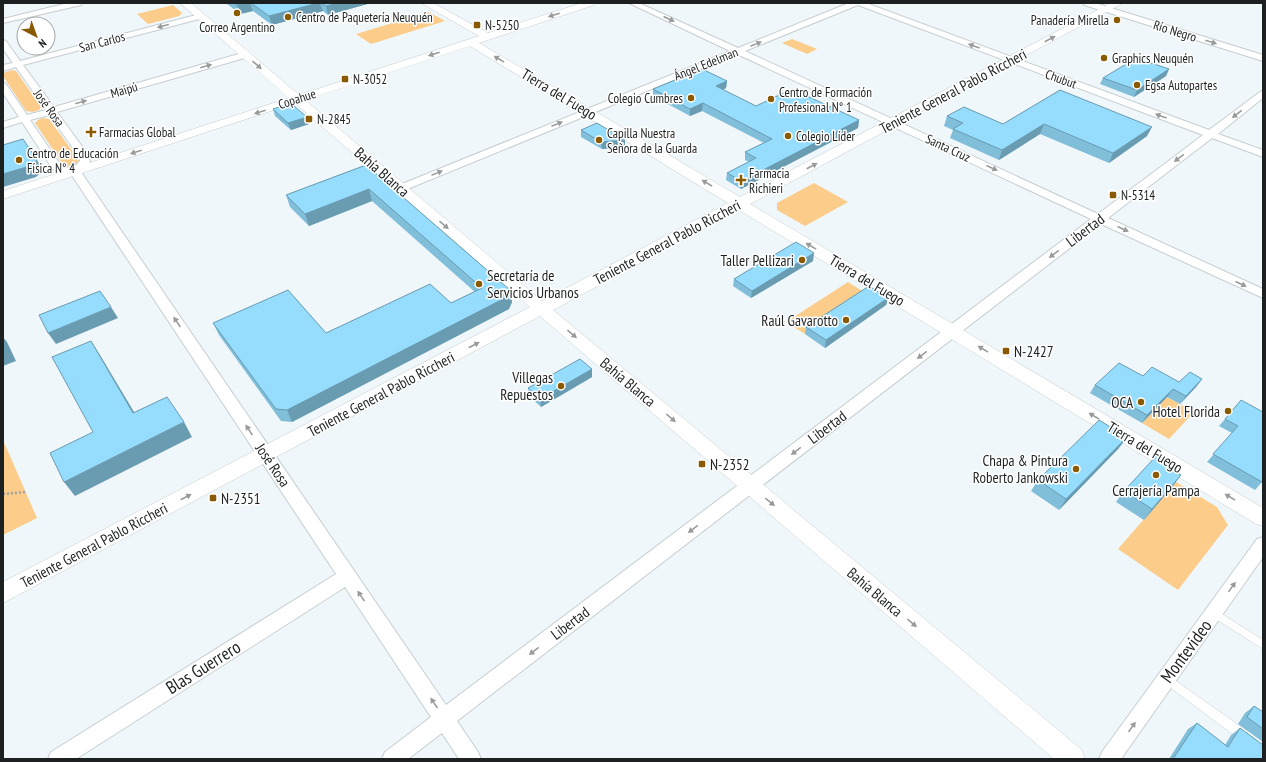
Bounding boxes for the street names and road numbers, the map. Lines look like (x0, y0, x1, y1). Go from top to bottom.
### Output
street label: Río Negro (1151, 16, 1199, 46)
street label: San Carlos (77, 28, 127, 56)
street label: Ángel Edelman (671, 43, 741, 85)
street label: Teniente General Pablo Riccheri (876, 44, 1030, 138)
street label: Tierra del Fuego (518, 64, 600, 124)
street label: Chubut (1043, 66, 1079, 93)
street label: Maipú (108, 78, 140, 102)
street label: José Rosa (29, 85, 68, 130)
street label: Copahue (276, 85, 318, 113)
street label: Santa Cruz (923, 130, 973, 166)
street label: Bahía Blanca (351, 143, 413, 201)
street label: Teniente General Pablo Riccheri (590, 195, 744, 289)
street label: Libertad (1062, 209, 1108, 251)
street label: Tierra del Fuego (826, 250, 908, 310)
street label: Teniente General Pablo Riccheri (304, 347, 458, 441)
street label: Bahía Blanca (596, 353, 660, 411)
street label: Libertad (804, 406, 850, 448)
street label: Tierra del Fuego (1104, 417, 1186, 477)
street label: José Rosa (251, 439, 294, 491)
street label: Teniente General Pablo Riccheri (17, 498, 171, 592)
street label: Bahía Blanca (843, 563, 907, 621)
street label: Libertad (547, 602, 593, 644)
street label: Montevideo (1155, 615, 1217, 687)
street label: Blas Guerrero (161, 635, 245, 699)

